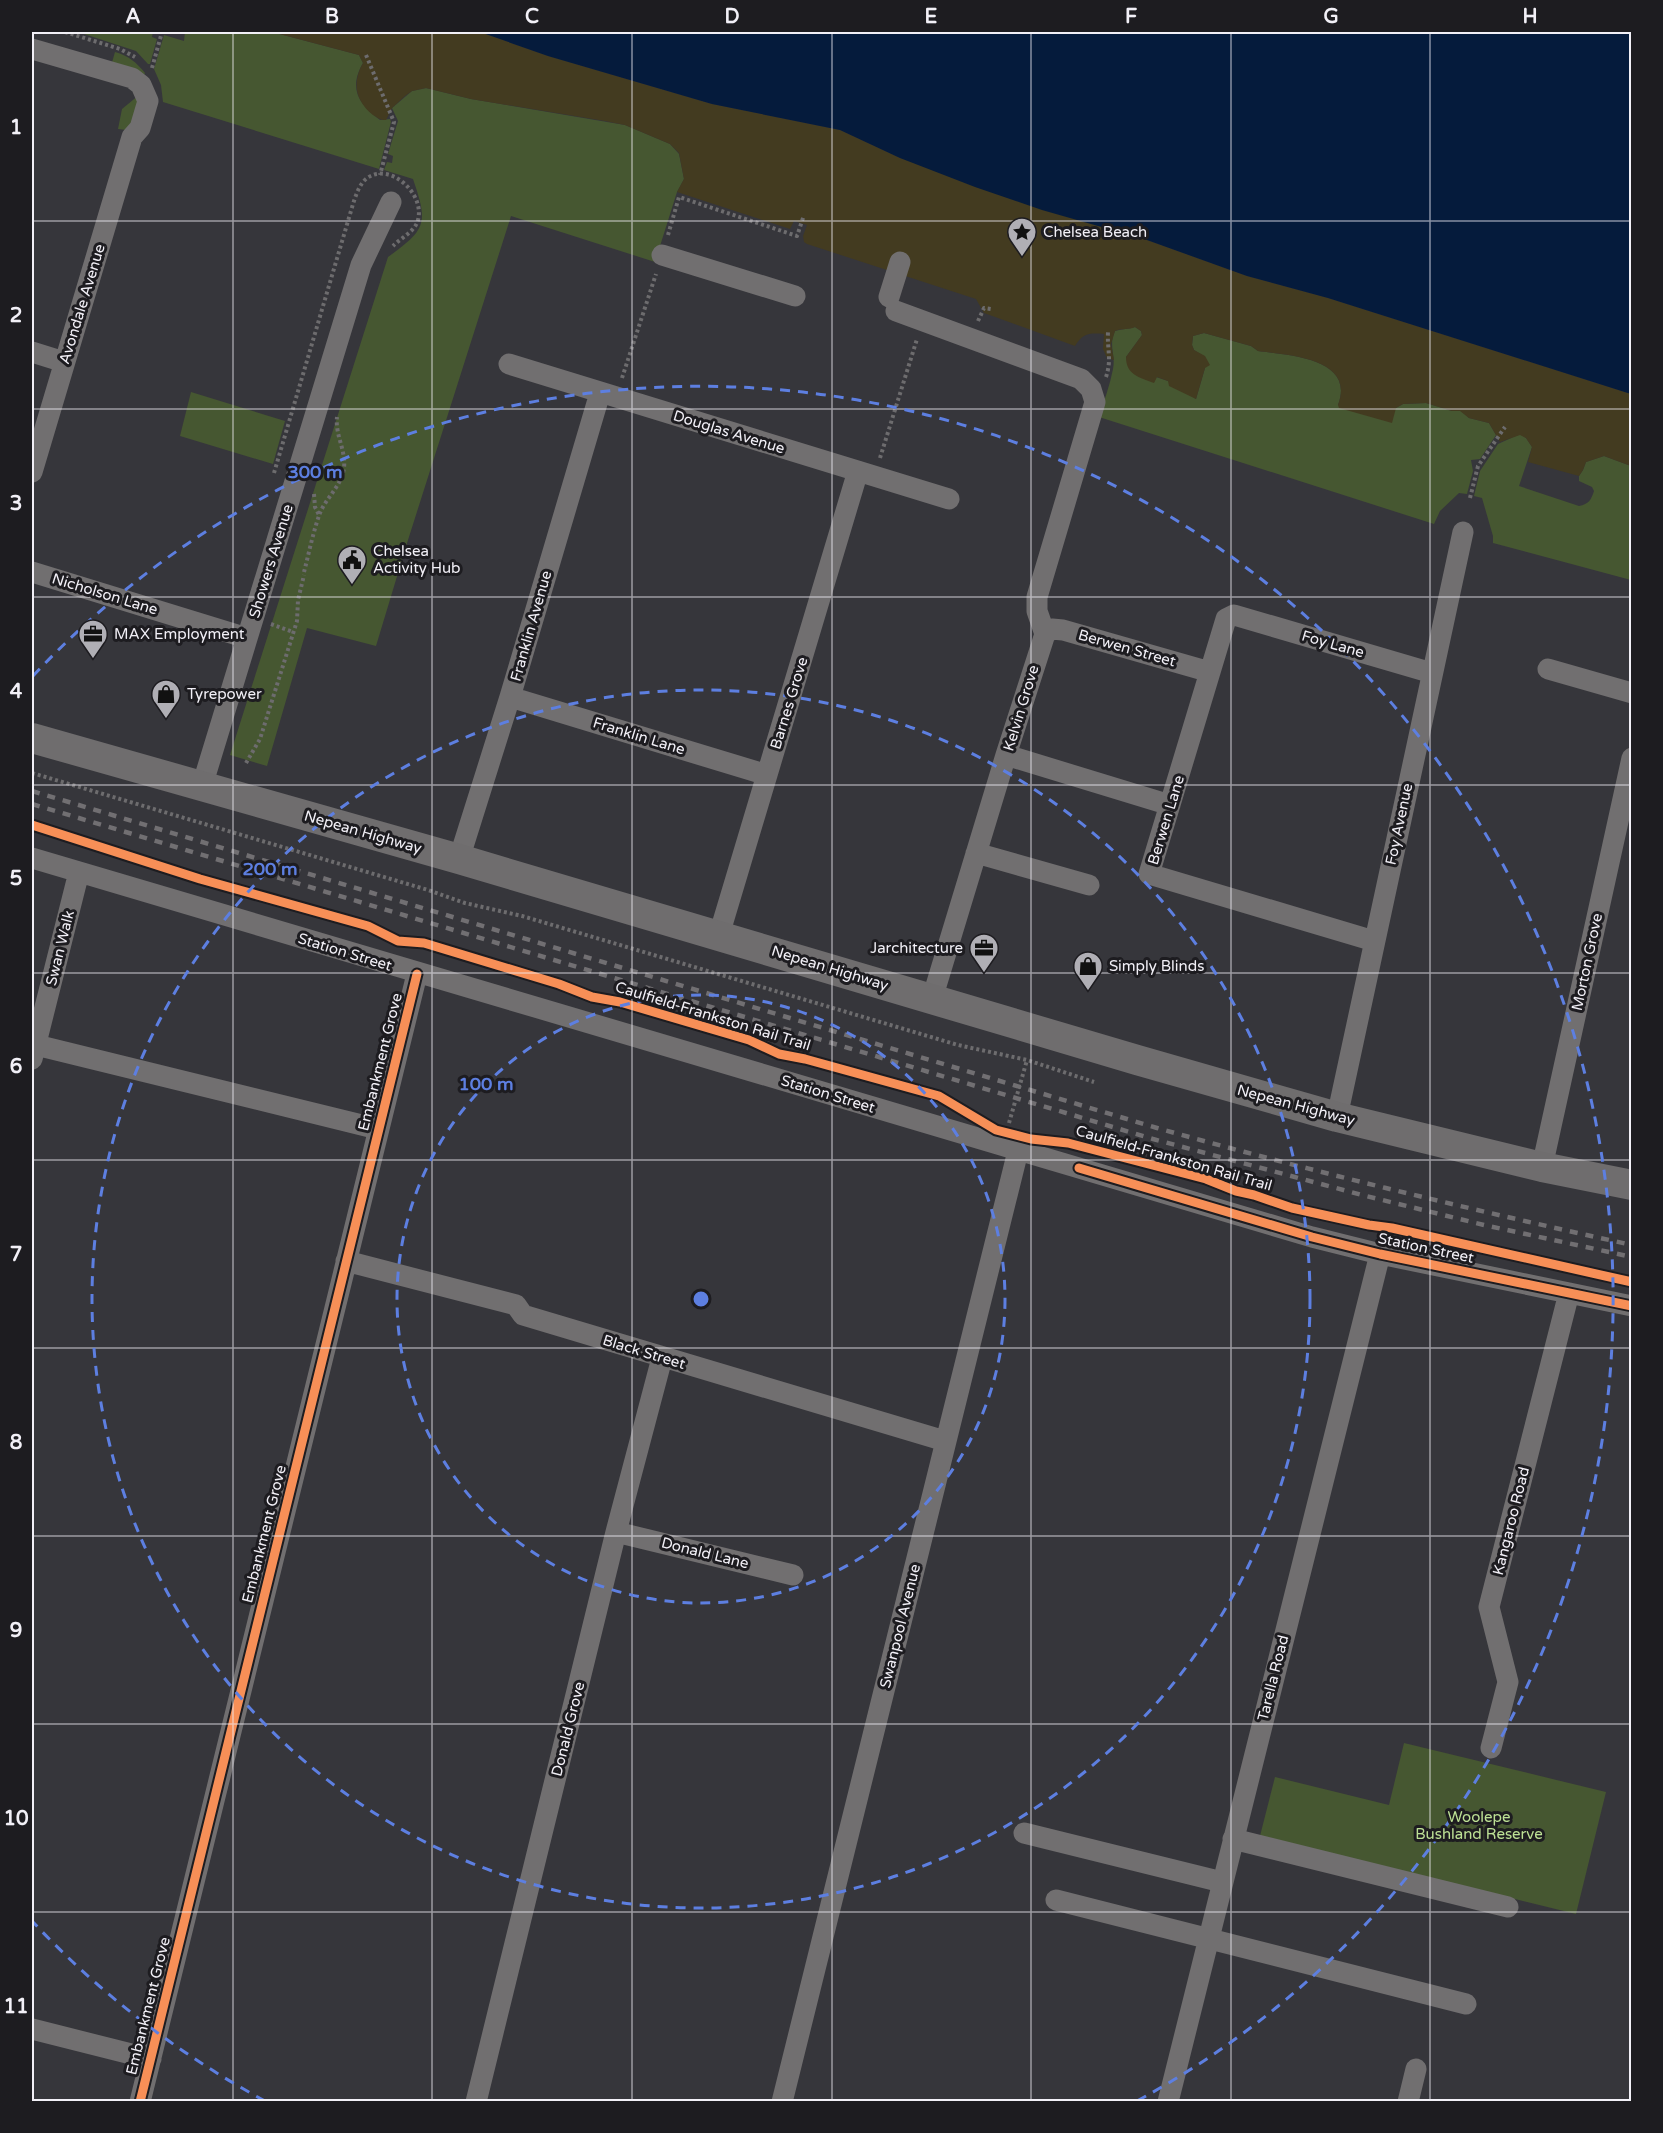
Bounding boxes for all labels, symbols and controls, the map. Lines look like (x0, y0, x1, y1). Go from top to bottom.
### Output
text: A (126, 5, 141, 29)
text: B (325, 5, 339, 29)
text: C (525, 5, 539, 29)
text: D (724, 5, 740, 29)
text: E (925, 5, 938, 29)
text: F (1125, 5, 1137, 29)
text: G (1323, 5, 1339, 29)
text: H (1522, 5, 1538, 29)
text: 1 (10, 116, 22, 140)
place icon: Chelsea Beach (1006, 216, 1038, 258)
place label: Chelsea Beach (1043, 223, 1147, 241)
street label: Avondale Avenue (55, 242, 109, 366)
text: 2 (10, 304, 22, 328)
street label: Douglas Avenue (671, 406, 787, 458)
text: 300 m (287, 461, 343, 483)
text: 3 (10, 492, 22, 516)
street label: Showers Avenue (245, 502, 297, 620)
place label: Chelsea Activity Hub (373, 542, 461, 577)
public building icon: Chelsea Activity Hub (336, 544, 368, 586)
street label: Nicholson Lane (50, 569, 160, 619)
street label: Franklin Avenue (507, 569, 555, 683)
office icon: MAX Employment (77, 618, 109, 660)
place label: MAX Employment (114, 625, 245, 643)
street label: Berwen Street (1076, 625, 1178, 671)
street label: Foy Lane (1300, 627, 1366, 661)
street label: Barnes Grove (766, 655, 812, 751)
street label: Kelvin Grove (999, 663, 1043, 753)
shop icon: Tyrepower (150, 678, 182, 720)
text: 4 (10, 680, 23, 704)
place label: Tyrepower (187, 685, 262, 703)
street label: Franklin Lane (591, 713, 687, 759)
street label: Berwen Lane (1144, 773, 1188, 867)
street label: Foy Avenue (1382, 781, 1416, 867)
street label: Nepean Highway (302, 807, 424, 857)
text: 200 m (242, 858, 298, 880)
text: 5 (10, 867, 22, 891)
street label: Swan Walk (42, 909, 78, 987)
street label: Morton Grove (1568, 912, 1606, 1012)
street label: Station Street (296, 929, 394, 975)
office icon: Jarchitecture (968, 932, 1000, 974)
place label: Jarchitecture (870, 939, 963, 957)
street label: Nepean Highway (769, 942, 891, 994)
shop icon: Simply Blinds (1072, 950, 1104, 992)
place label: Simply Blinds (1109, 957, 1204, 975)
street label: Caulfield-Frankston Rail Trail (613, 978, 813, 1054)
street label: Embankment Grove (354, 991, 406, 1133)
text: 6 (10, 1055, 22, 1079)
street label: Station Street (779, 1071, 877, 1117)
text: 100 m (458, 1073, 514, 1095)
street label: Nepean Highway (1235, 1081, 1357, 1129)
street label: Caulfield-Frankston Rail Trail (1074, 1121, 1274, 1195)
street label: Station Street (1376, 1229, 1476, 1267)
text: 7 (10, 1243, 22, 1267)
centre of rings (691, 1289, 711, 1309)
street label: Black Street (601, 1331, 688, 1373)
text: 8 (10, 1431, 22, 1455)
street label: Embankment Grove (238, 1463, 290, 1605)
street label: Kangaroo Road (1489, 1465, 1533, 1577)
street label: Donald Lane (659, 1533, 751, 1573)
street label: Swanpool Avenue (876, 1562, 924, 1690)
text: 9 (10, 1619, 22, 1643)
street label: Tarella Road (1254, 1633, 1292, 1723)
street label: Donald Grove (548, 1680, 588, 1778)
text: 10 (3, 1807, 29, 1831)
park label: Woolepe Bushland Reserve (1415, 1808, 1543, 1843)
street label: Embankment Grove (122, 1935, 174, 2077)
text: 11 (3, 1995, 29, 2019)

